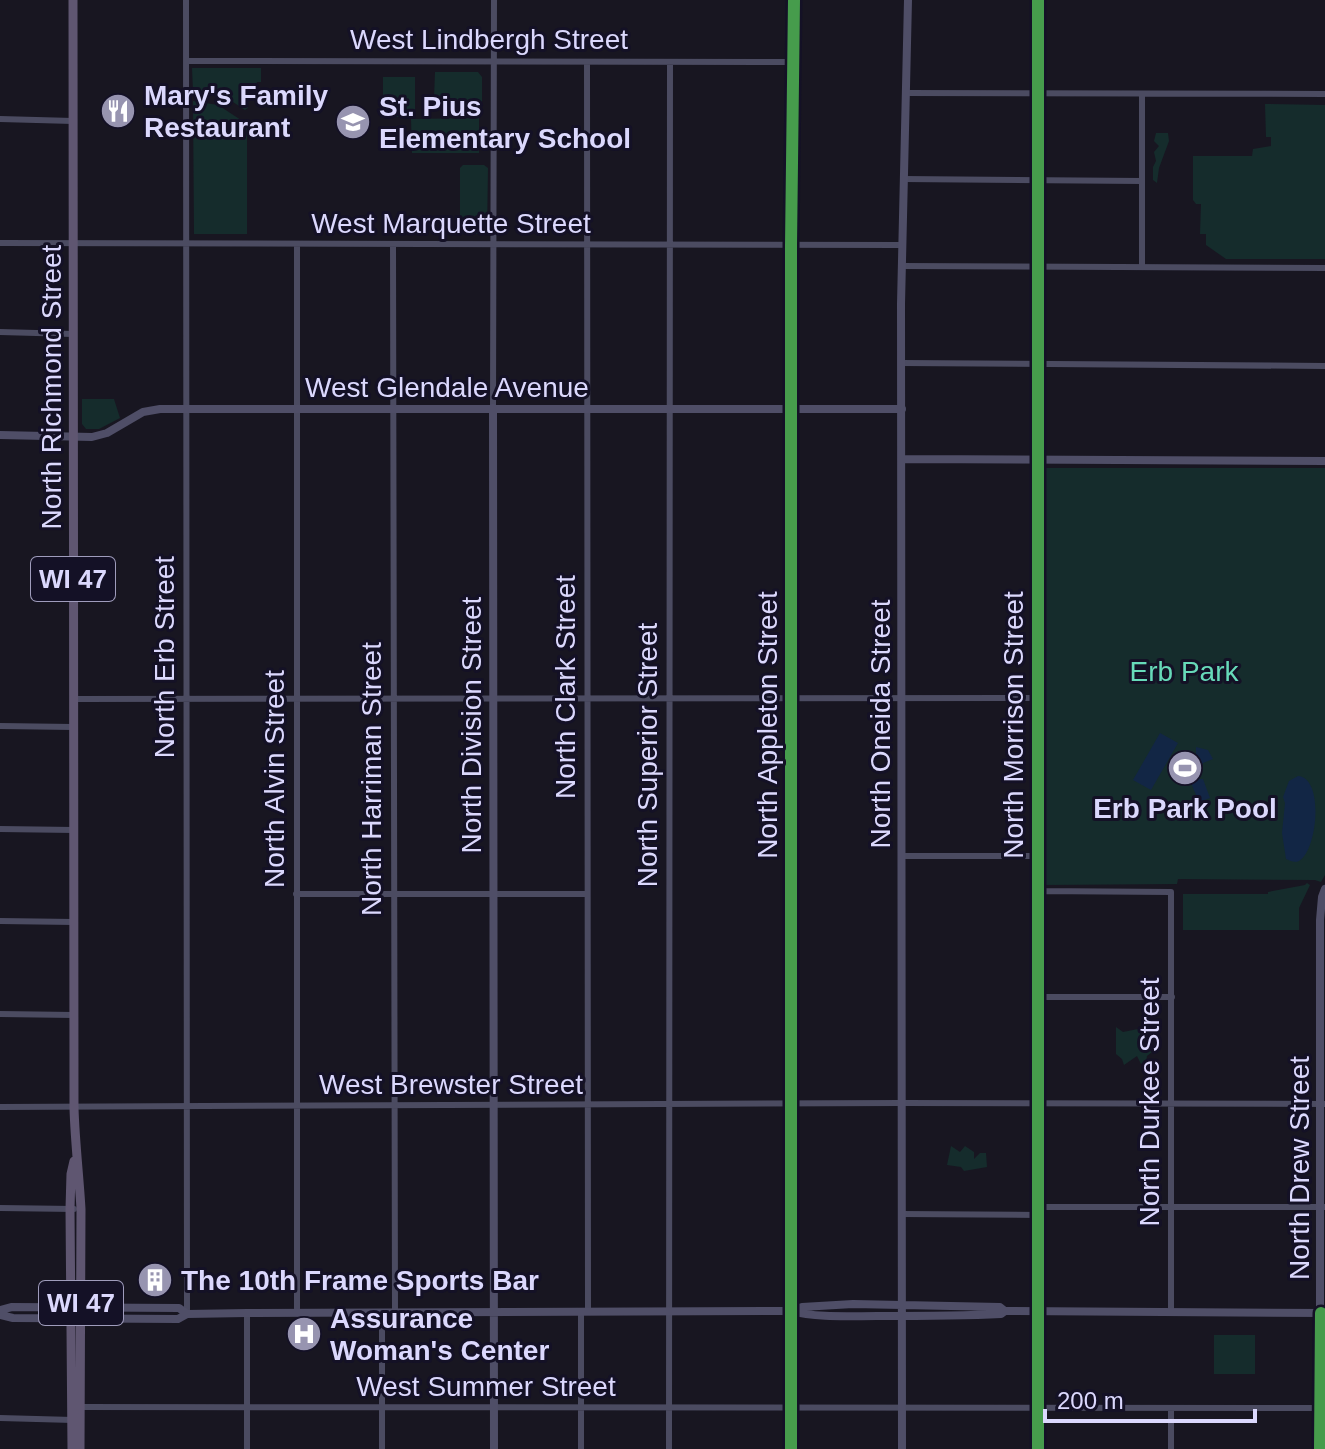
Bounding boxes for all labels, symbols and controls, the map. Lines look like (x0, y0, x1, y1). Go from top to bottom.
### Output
street label: West Lindbergh Street (350, 24, 628, 55)
place label: Mary's Family Restaurant (144, 80, 329, 143)
place label: St. Pius Elementary School (379, 91, 631, 154)
restaurant icon: Mary's Family Restaurant (99, 92, 137, 130)
school or university icon: St. Pius Elementary School (334, 103, 372, 141)
street label: West Marquette Street (311, 208, 591, 239)
street label: North Richmond Street (36, 244, 67, 529)
street label: West Glendale Avenue (305, 372, 589, 403)
street label: North Erb Street (149, 556, 180, 758)
road number: WI 47 (31, 557, 115, 601)
street label: North Clark Street (550, 575, 581, 799)
street label: North Appleton Street (752, 591, 783, 859)
street label: North Morrison Street (998, 591, 1029, 859)
street label: North Division Street (456, 596, 487, 853)
street label: North Oneida Street (865, 599, 896, 849)
street label: North Superior Street (632, 623, 663, 887)
street label: North Harriman Street (356, 642, 387, 916)
park label: Erb Park (1130, 656, 1239, 687)
street label: North Alvin Street (259, 670, 290, 888)
sports icon: Erb Park Pool (1166, 749, 1204, 787)
place label: Erb Park Pool (1093, 793, 1277, 824)
street label: North Durkee Street (1134, 977, 1165, 1227)
street label: North Drew Street (1284, 1056, 1315, 1280)
street label: West Brewster Street (319, 1069, 583, 1100)
building icon: The 10th Frame Sports Bar (136, 1261, 174, 1299)
place label: The 10th Frame Sports Bar (181, 1265, 539, 1296)
road number: WI 47 (39, 1281, 123, 1325)
place label: Assurance Woman's Center (330, 1303, 549, 1366)
hospital icon: Assurance Woman's Center (285, 1315, 323, 1353)
street label: West Summer Street (356, 1371, 616, 1402)
scale bar (1045, 1373, 1255, 1423)
text: 200 m (1057, 1387, 1124, 1414)

